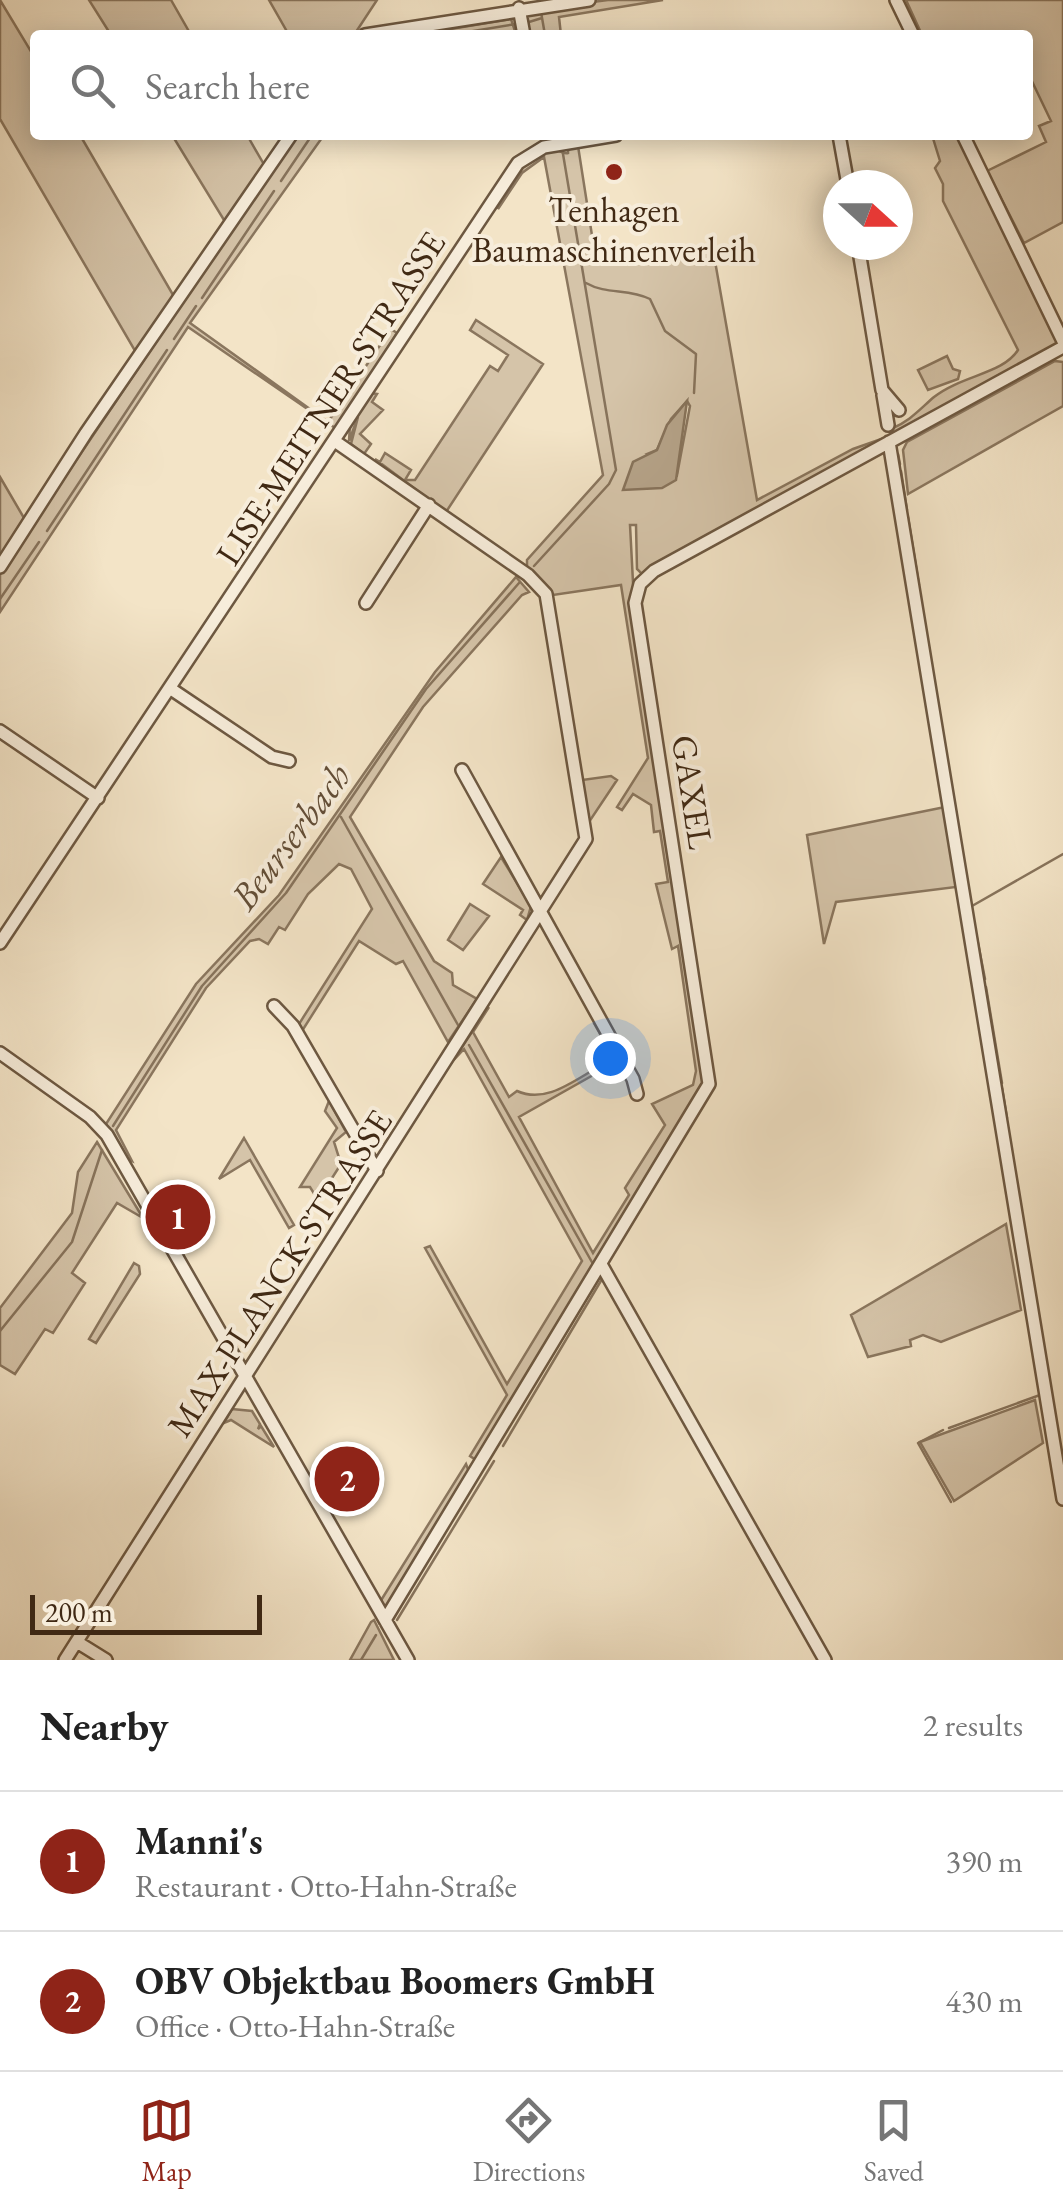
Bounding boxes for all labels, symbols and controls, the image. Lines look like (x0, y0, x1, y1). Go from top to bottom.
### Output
search box (30, 30, 1033, 140)
icon: search (65, 58, 120, 113)
text: Search here (145, 61, 310, 110)
marker: Tenhagen Baumaschinenverleih (603, 161, 625, 183)
north arrow (823, 170, 913, 260)
place label: Tenhagen Baumaschinenverleih (472, 187, 756, 272)
street label: LISE-MEITNER-STRASSE (205, 223, 455, 573)
street label: GAXEL (662, 732, 724, 853)
water label: Beurserbach (218, 753, 361, 920)
your location (585, 1033, 636, 1084)
street label: MAX-PLANCK-STRASSE (156, 1101, 402, 1445)
pin: 1 (146, 1180, 210, 1254)
pin: 2 (314, 1442, 380, 1516)
scale bar (30, 1590, 262, 1634)
text: 200 m (45, 1594, 113, 1630)
text: Nearby (40, 1698, 169, 1753)
text: 2 results (923, 1704, 1023, 1746)
text: Manni's (135, 1816, 263, 1865)
text: 1 (64, 1840, 81, 1882)
text: 390 m (946, 1840, 1023, 1882)
text: Restaurant · Otto-Hahn-Straße (135, 1865, 517, 1907)
text: OBV Objektbau Boomers GmbH (135, 1956, 655, 2005)
text: 2 (64, 1980, 81, 2022)
text: 430 m (946, 1980, 1023, 2022)
text: Office · Otto-Hahn-Straße (135, 2005, 455, 2047)
tab: Map (139, 2093, 194, 2189)
tab: Directions (473, 2093, 585, 2189)
tab: Saved (864, 2093, 924, 2189)

